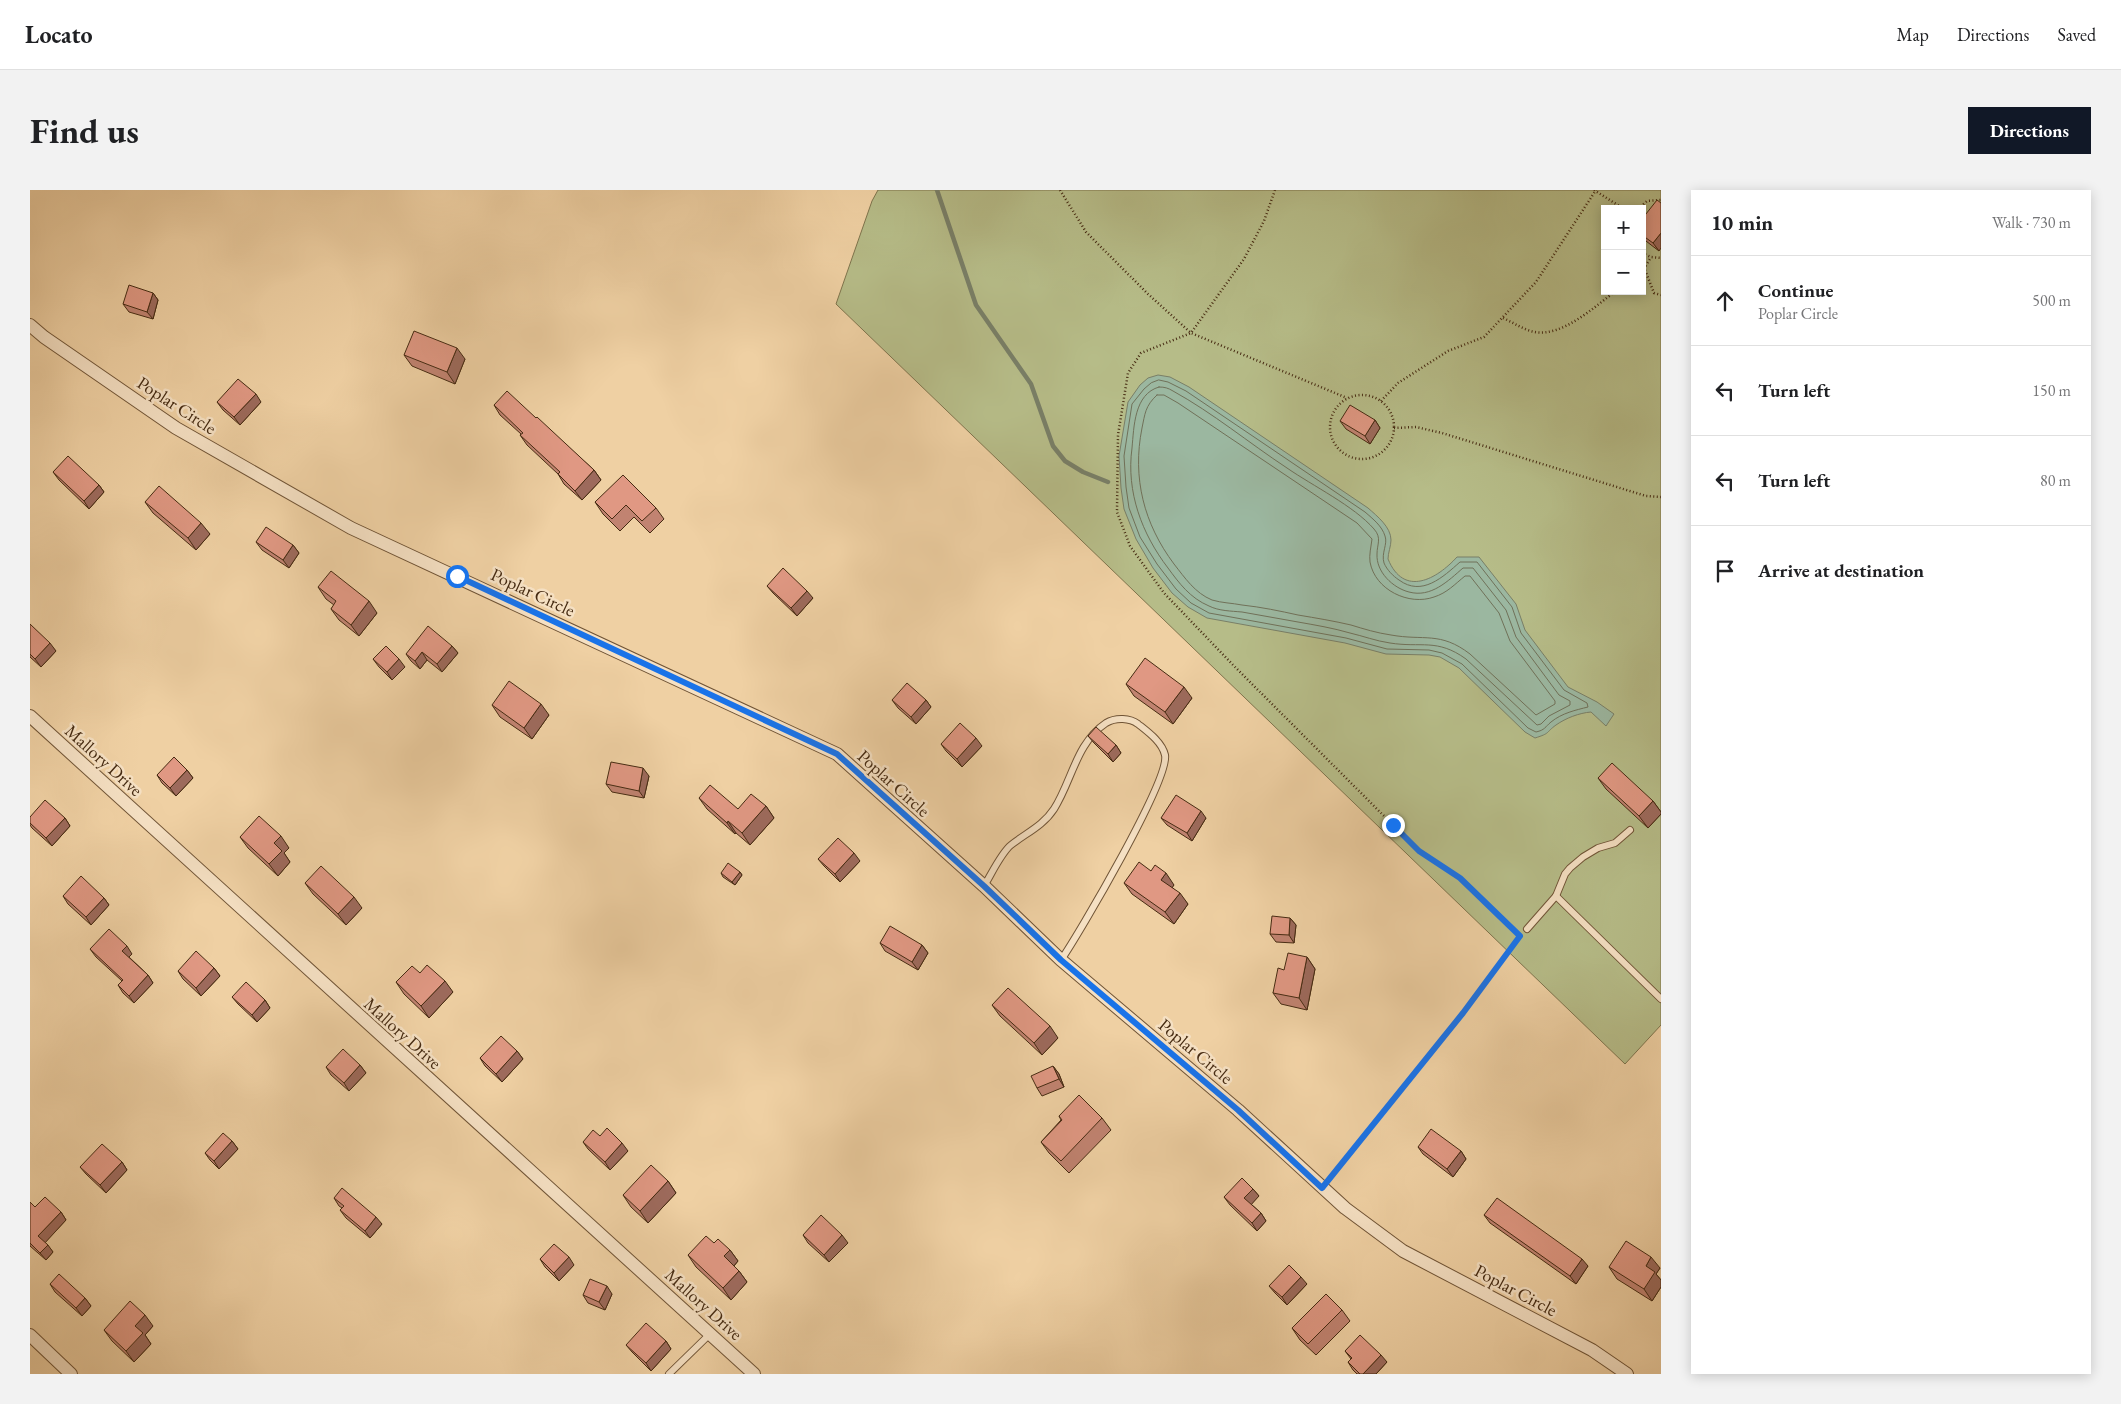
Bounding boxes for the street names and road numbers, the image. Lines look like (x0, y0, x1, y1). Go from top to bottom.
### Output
street label: Poplar Circle (133, 371, 221, 439)
street label: Poplar Circle (487, 563, 579, 621)
street label: Mallory Drive (60, 719, 148, 801)
street label: Poplar Circle (853, 744, 935, 822)
street label: Mallory Drive (359, 992, 447, 1074)
street label: Poplar Circle (1154, 1013, 1238, 1089)
street label: Poplar Circle (1471, 1259, 1561, 1321)
street label: Mallory Drive (660, 1263, 748, 1345)

